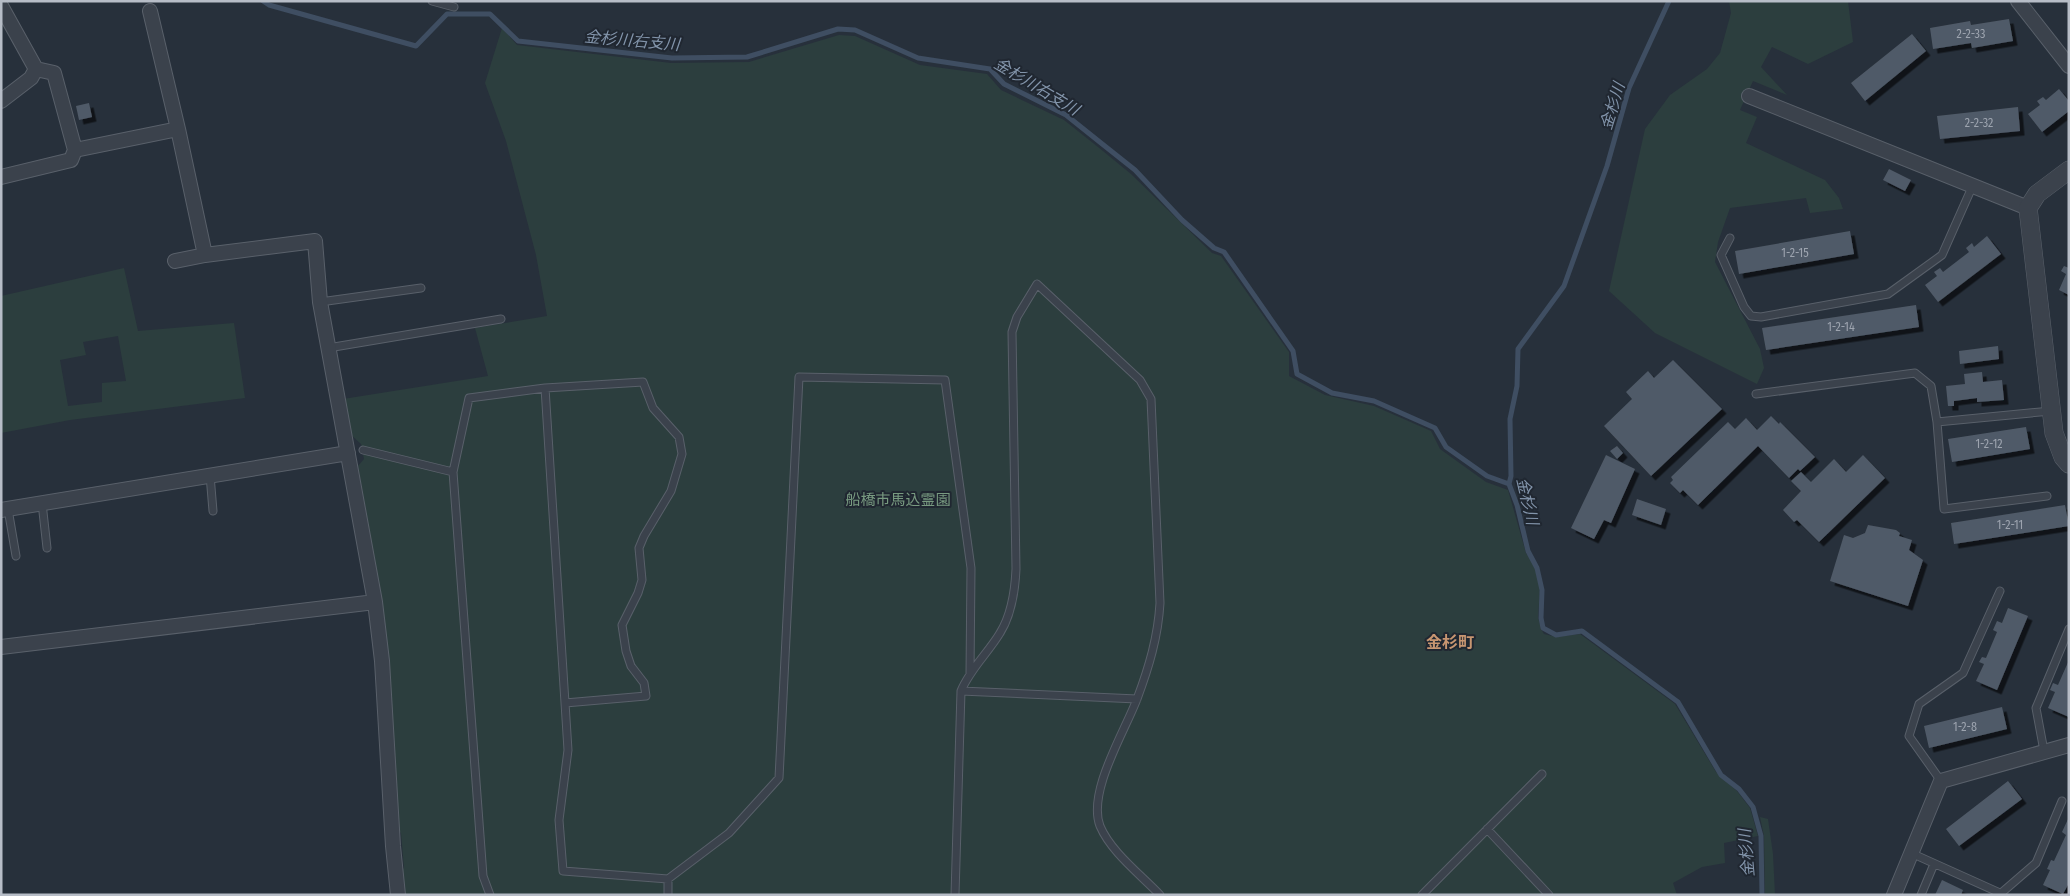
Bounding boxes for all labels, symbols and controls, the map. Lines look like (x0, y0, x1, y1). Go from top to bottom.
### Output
water label: 金杉川右支川 (583, 27, 683, 54)
house number: 2-2-33 (1957, 27, 1985, 41)
water label: 金杉川右支川 (991, 54, 1084, 120)
water label: 金杉川 (1596, 79, 1629, 132)
house number: 2-2-32 (1965, 116, 1993, 130)
house number: 1-2-15 (1781, 246, 1809, 260)
house number: 1-2-14 (1827, 320, 1855, 334)
house number: 1-2-12 (1975, 437, 2003, 451)
water label: 金杉川 (1513, 476, 1543, 529)
park label: 船橋市馬込霊園 (845, 491, 951, 509)
house number: 1-2-11 (1997, 518, 2023, 532)
district label: 金杉町 (1426, 633, 1474, 652)
house number: 1-2-8 (1953, 720, 1977, 734)
water label: 金杉川 (1735, 826, 1758, 878)

